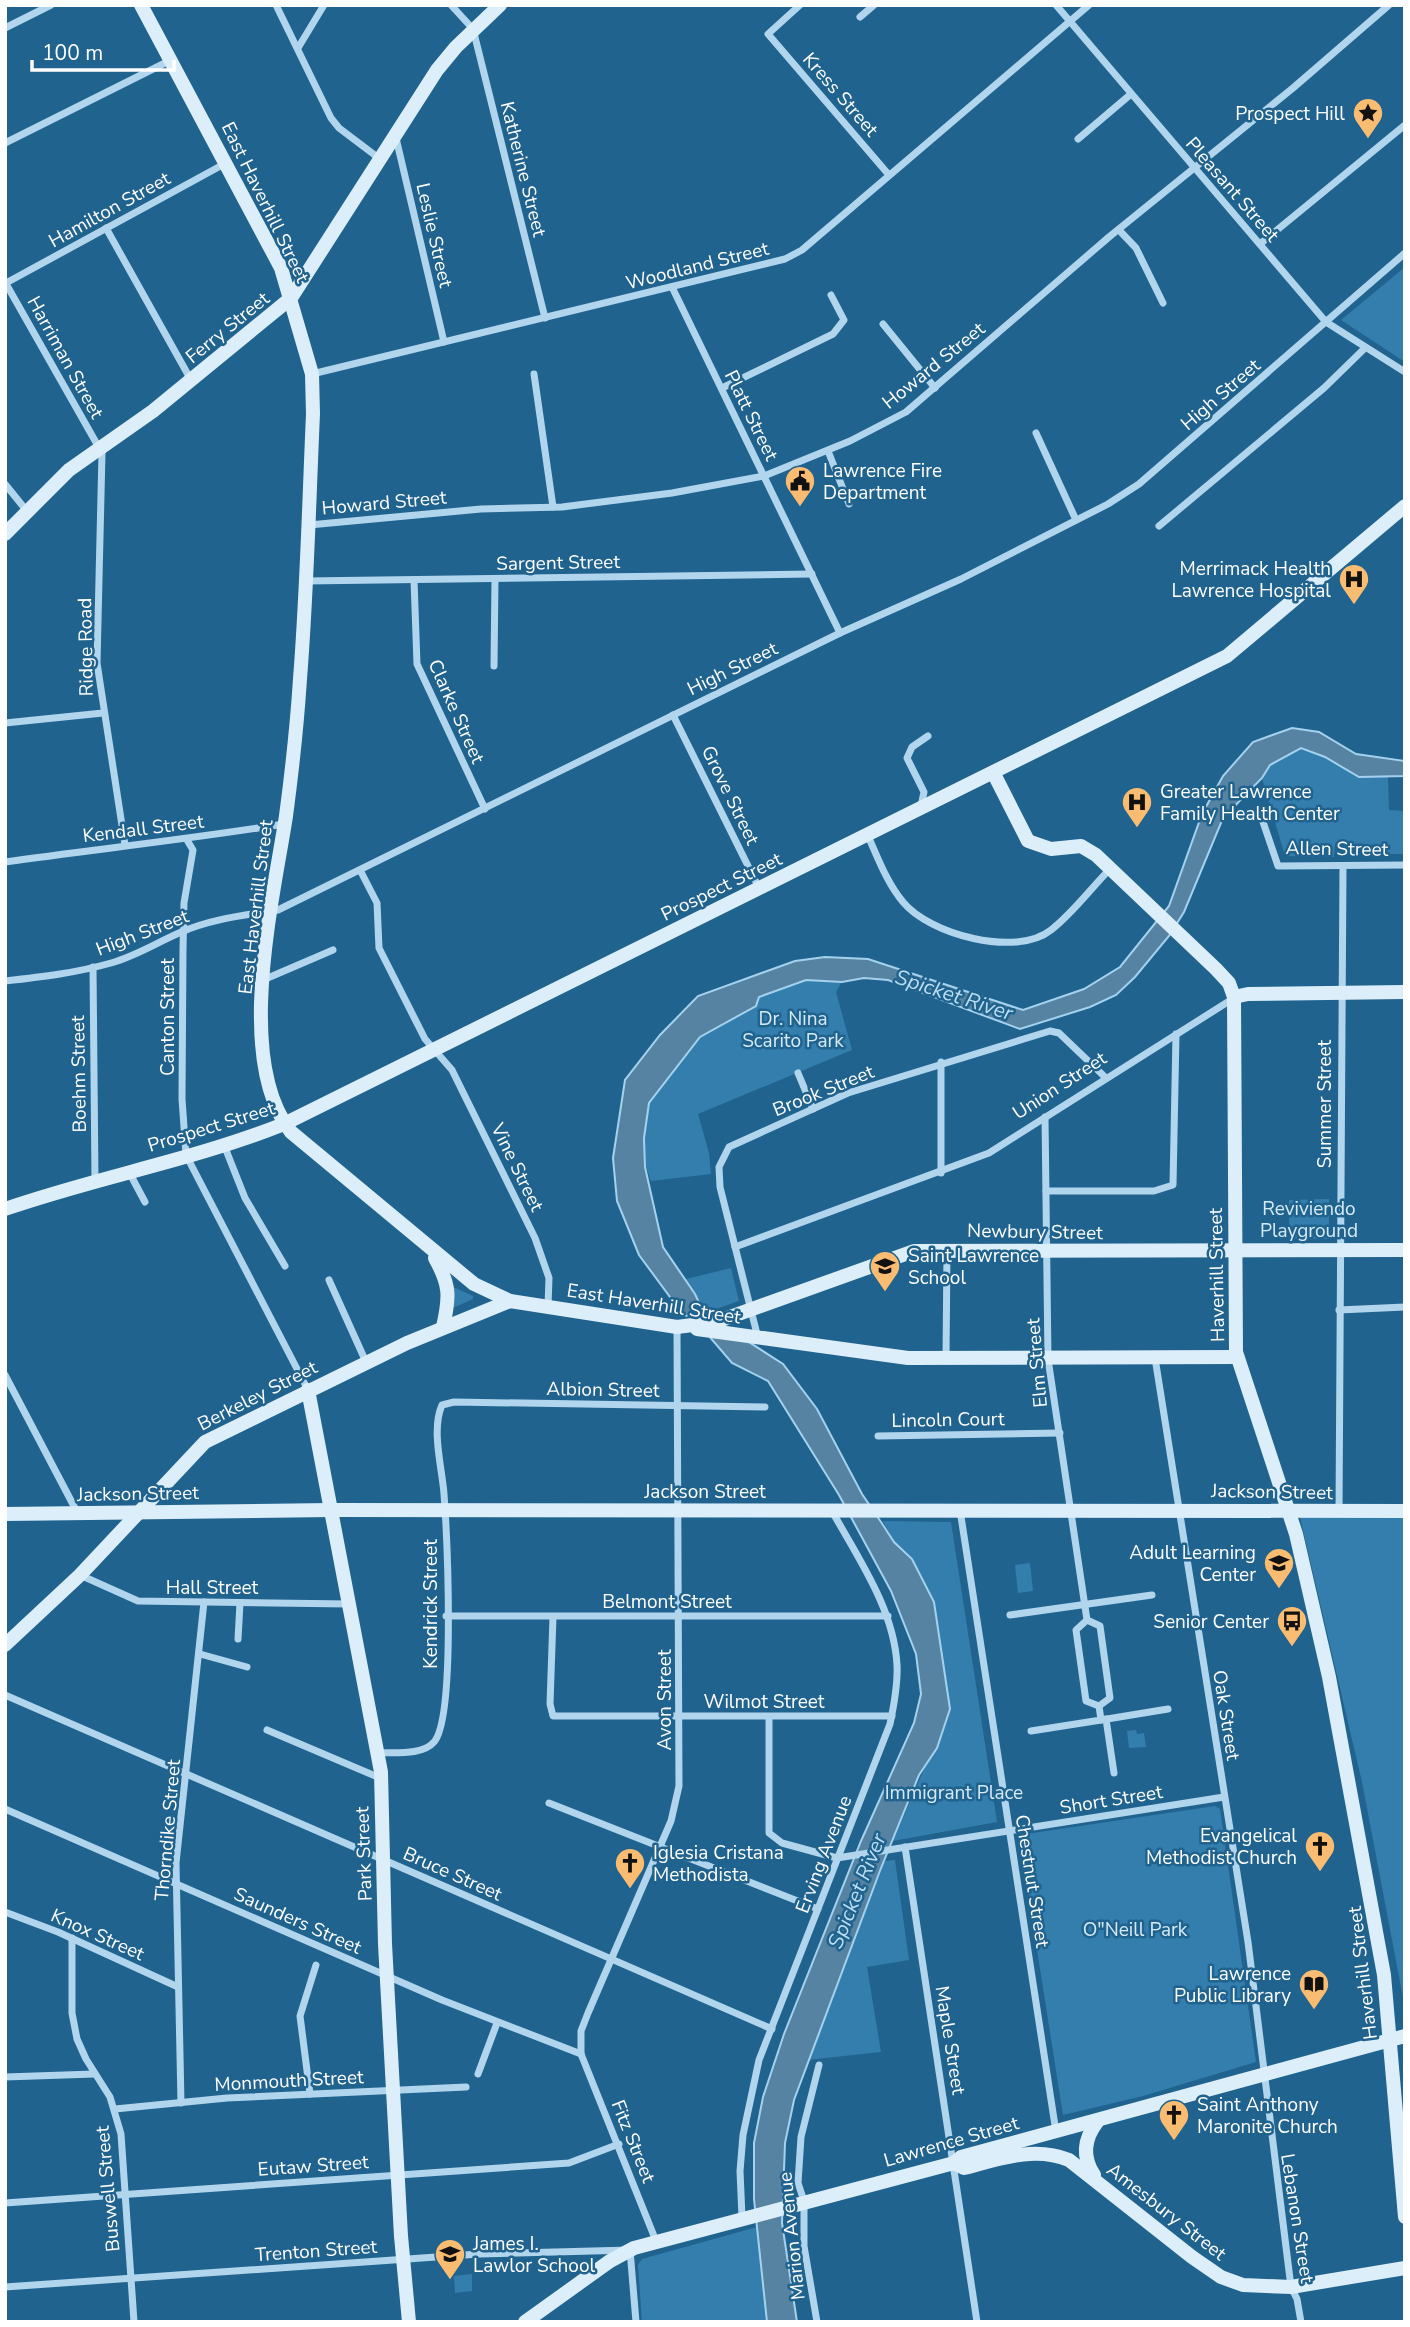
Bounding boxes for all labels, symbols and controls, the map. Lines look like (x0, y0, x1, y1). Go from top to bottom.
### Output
scale bar (32, 28, 173, 72)
text: 100 m (42, 39, 103, 67)
street label: Kress Street (796, 47, 884, 143)
place icon: Prospect Hill (1351, 96, 1385, 140)
street label: Katherine Street (494, 99, 552, 240)
place label: Prospect Hill (1235, 101, 1345, 127)
street label: East Haverhill Street (215, 118, 315, 287)
street label: Pleasant Street (1179, 132, 1285, 248)
street label: Hamilton Street (44, 166, 175, 254)
street label: Leslie Street (409, 180, 459, 290)
street label: Woodland Street (623, 236, 772, 296)
street label: Ferry Street (180, 286, 275, 370)
street label: Harriman Street (21, 292, 110, 424)
street label: Howard Street (877, 316, 991, 415)
street label: High Street (1175, 353, 1266, 437)
street label: Platt Street (718, 366, 784, 465)
place label: Lawrence Fire Department (823, 458, 942, 506)
public building icon: Lawrence Fire Department (783, 464, 817, 508)
street label: Howard Street (321, 485, 448, 521)
street label: Sargent Street (496, 549, 621, 577)
place label: Merrimack Health Lawrence Hospital (1172, 556, 1331, 604)
hospital icon: Merrimack Health Lawrence Hospital (1337, 562, 1371, 606)
street label: Ridge Road (72, 597, 100, 696)
street label: High Street (683, 636, 782, 702)
street label: Clarke Street (422, 655, 491, 768)
street label: Grove Street (695, 741, 765, 850)
place label: Greater Lawrence Family Health Center (1160, 779, 1340, 827)
hospital icon: Greater Lawrence Family Health Center (1120, 785, 1154, 829)
street label: Kendall Street (81, 809, 205, 849)
street label: East Haverhill Street (232, 818, 280, 996)
street label: Allen Street (1285, 835, 1389, 863)
street label: Prospect Street (657, 846, 787, 927)
street label: High Street (92, 903, 193, 963)
street label: Canton Street (155, 958, 181, 1076)
water label: Spicket River (892, 963, 1017, 1027)
park label: Dr. Nina Scarito Park (742, 1006, 844, 1054)
street label: Boehm Street (65, 1015, 93, 1133)
street label: Summer Street (1312, 1039, 1338, 1168)
street label: Union Street (1008, 1046, 1112, 1126)
street label: Brook Street (769, 1059, 878, 1123)
street label: Prospect Street (145, 1095, 278, 1159)
street label: Vine Street (484, 1118, 550, 1216)
park label: Reviviendo Playground (1260, 1196, 1358, 1244)
street label: Haverhill Street (1203, 1207, 1231, 1342)
street label: Newbury Street (967, 1218, 1103, 1246)
place label: Saint Lawrence School (908, 1243, 1039, 1291)
school or university icon: Saint Lawrence School (868, 1249, 902, 1293)
street label: East Haverhill Street (565, 1277, 743, 1331)
street label: Elm Street (1020, 1317, 1054, 1409)
street label: Berkeley Street (193, 1354, 322, 1437)
street label: Albion Street (546, 1376, 660, 1404)
street label: Lincoln Court (891, 1406, 1005, 1434)
street label: Jackson Street (1210, 1478, 1333, 1506)
street label: Jackson Street (643, 1479, 766, 1505)
street label: Jackson Street (76, 1480, 199, 1508)
street label: Kendrick Street (418, 1539, 444, 1669)
place label: Adult Learning Center (1129, 1540, 1256, 1588)
school or university icon: Adult Learning Center (1262, 1546, 1296, 1590)
street label: Hall Street (166, 1575, 259, 1601)
street label: Belmont Street (602, 1589, 732, 1615)
bus stop icon: Senior Center (1275, 1604, 1309, 1648)
place label: Senior Center (1153, 1609, 1269, 1635)
street label: Avon Street (652, 1649, 678, 1751)
street label: Oak Street (1206, 1668, 1246, 1762)
street label: Wilmot Street (703, 1689, 825, 1715)
street label: Thorndike Street (149, 1758, 187, 1902)
street label: Short Street (1058, 1779, 1165, 1821)
park label: Immigrant Place (885, 1780, 1023, 1806)
street label: Erving Avenue (790, 1792, 858, 1917)
street label: Park Street (349, 1806, 379, 1902)
street label: Chestnut Street (1009, 1813, 1055, 1950)
place label: Evangelical Methodist Church (1146, 1823, 1297, 1871)
water label: Spicket River (821, 1829, 893, 1953)
church icon: Evangelical Methodist Church (1303, 1829, 1337, 1873)
place label: Iglesia Cristana Methodista (653, 1840, 784, 1888)
street label: Bruce Street (399, 1841, 506, 1907)
church icon: Iglesia Cristana Methodista (613, 1846, 647, 1890)
street label: Saunders Street (230, 1881, 366, 1961)
street label: Knox Street (47, 1903, 149, 1967)
street label: Haverhill Street (1342, 1904, 1384, 2041)
park label: O"Neill Park (1083, 1917, 1188, 1943)
place label: Lawrence Public Library (1174, 1961, 1291, 2009)
library icon: Lawrence Public Library (1297, 1967, 1331, 2011)
street label: Maple Street (929, 1984, 971, 2097)
street label: Monmouth Street (214, 2064, 365, 2098)
place label: Saint Anthony Maronite Church (1197, 2092, 1338, 2140)
street label: Fitz Street (605, 2096, 662, 2187)
church icon: Saint Anthony Maronite Church (1157, 2098, 1191, 2142)
street label: Lawrence Street (881, 2110, 1022, 2174)
street label: Buswell Street (90, 2124, 126, 2253)
street label: Eutaw Street (257, 2149, 370, 2183)
street label: Lebanon Street (1274, 2152, 1320, 2285)
street label: Amesbury Street (1101, 2157, 1232, 2267)
street label: Marion Avenue (772, 2171, 812, 2301)
place label: James I. Lawlor School (472, 2231, 595, 2279)
street label: Trenton Street (254, 2234, 378, 2268)
school or university icon: James I. Lawlor School (433, 2237, 467, 2281)

